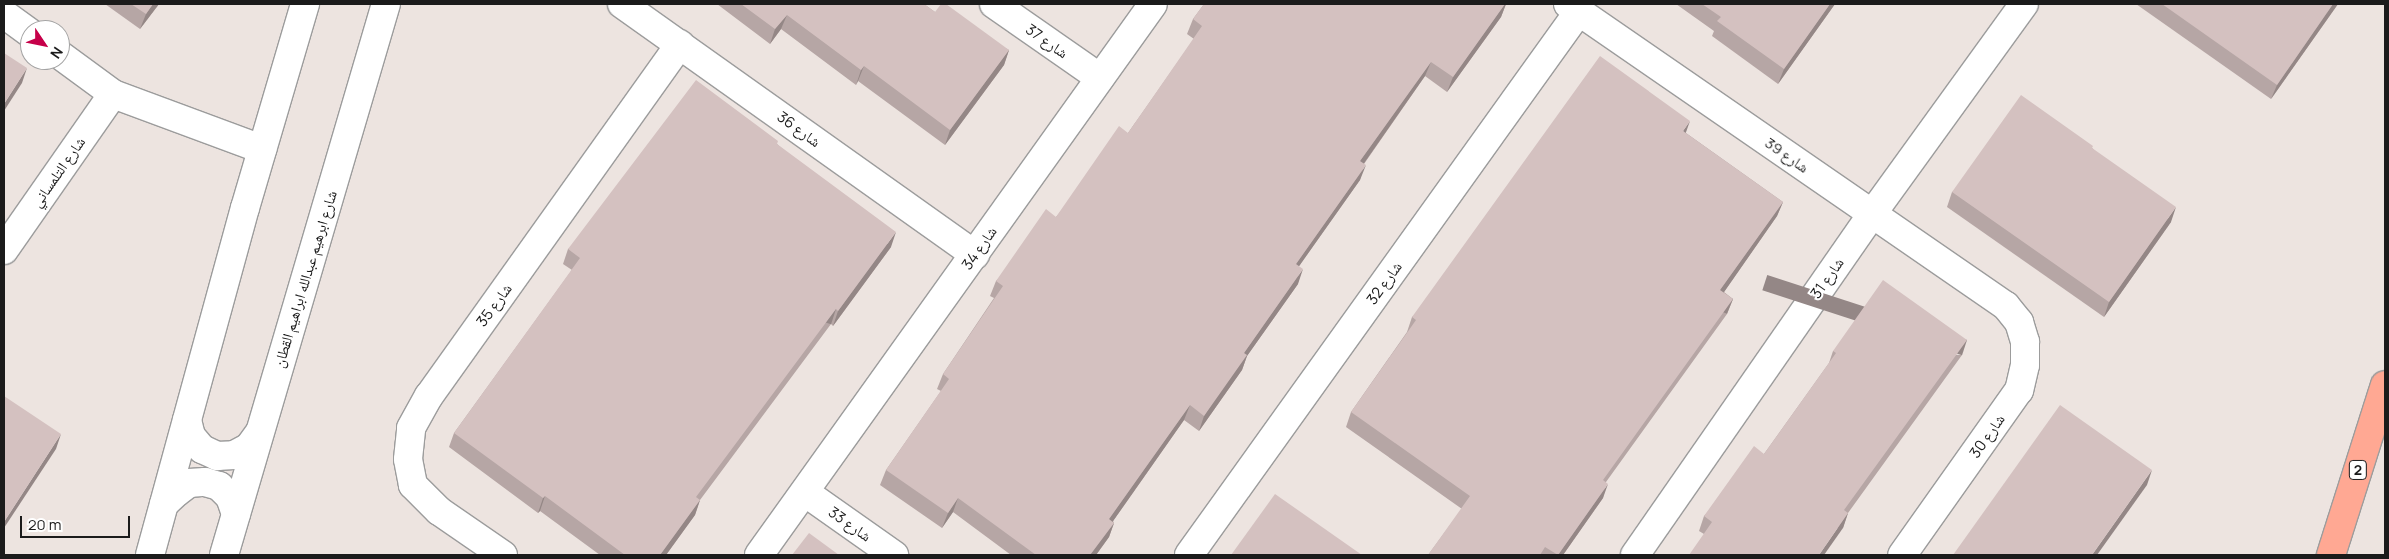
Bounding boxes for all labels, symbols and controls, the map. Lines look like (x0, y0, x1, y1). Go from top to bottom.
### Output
north arrow (20, 20, 70, 70)
street label: شارع 37 (1022, 20, 1072, 62)
text: N (46, 44, 68, 63)
street label: شارع 36 (774, 107, 824, 151)
street label: شارع التلمساني (27, 133, 89, 211)
street label: شارع 39 (1762, 134, 1812, 176)
street label: شارع ابرهيم عبدالله ابراهيم القطان (269, 188, 341, 370)
street label: شارع 34 (958, 223, 1000, 273)
street label: شارع 31 (1807, 254, 1847, 302)
street label: شارع 32 (1363, 258, 1405, 308)
street label: شارع 35 (472, 280, 516, 330)
street label: شارع 30 (1966, 411, 2008, 461)
road number: 2 (2348, 458, 2368, 482)
street label: شارع 33 (825, 503, 875, 545)
scale bar (22, 506, 132, 538)
text: 20 m (28, 514, 61, 535)

